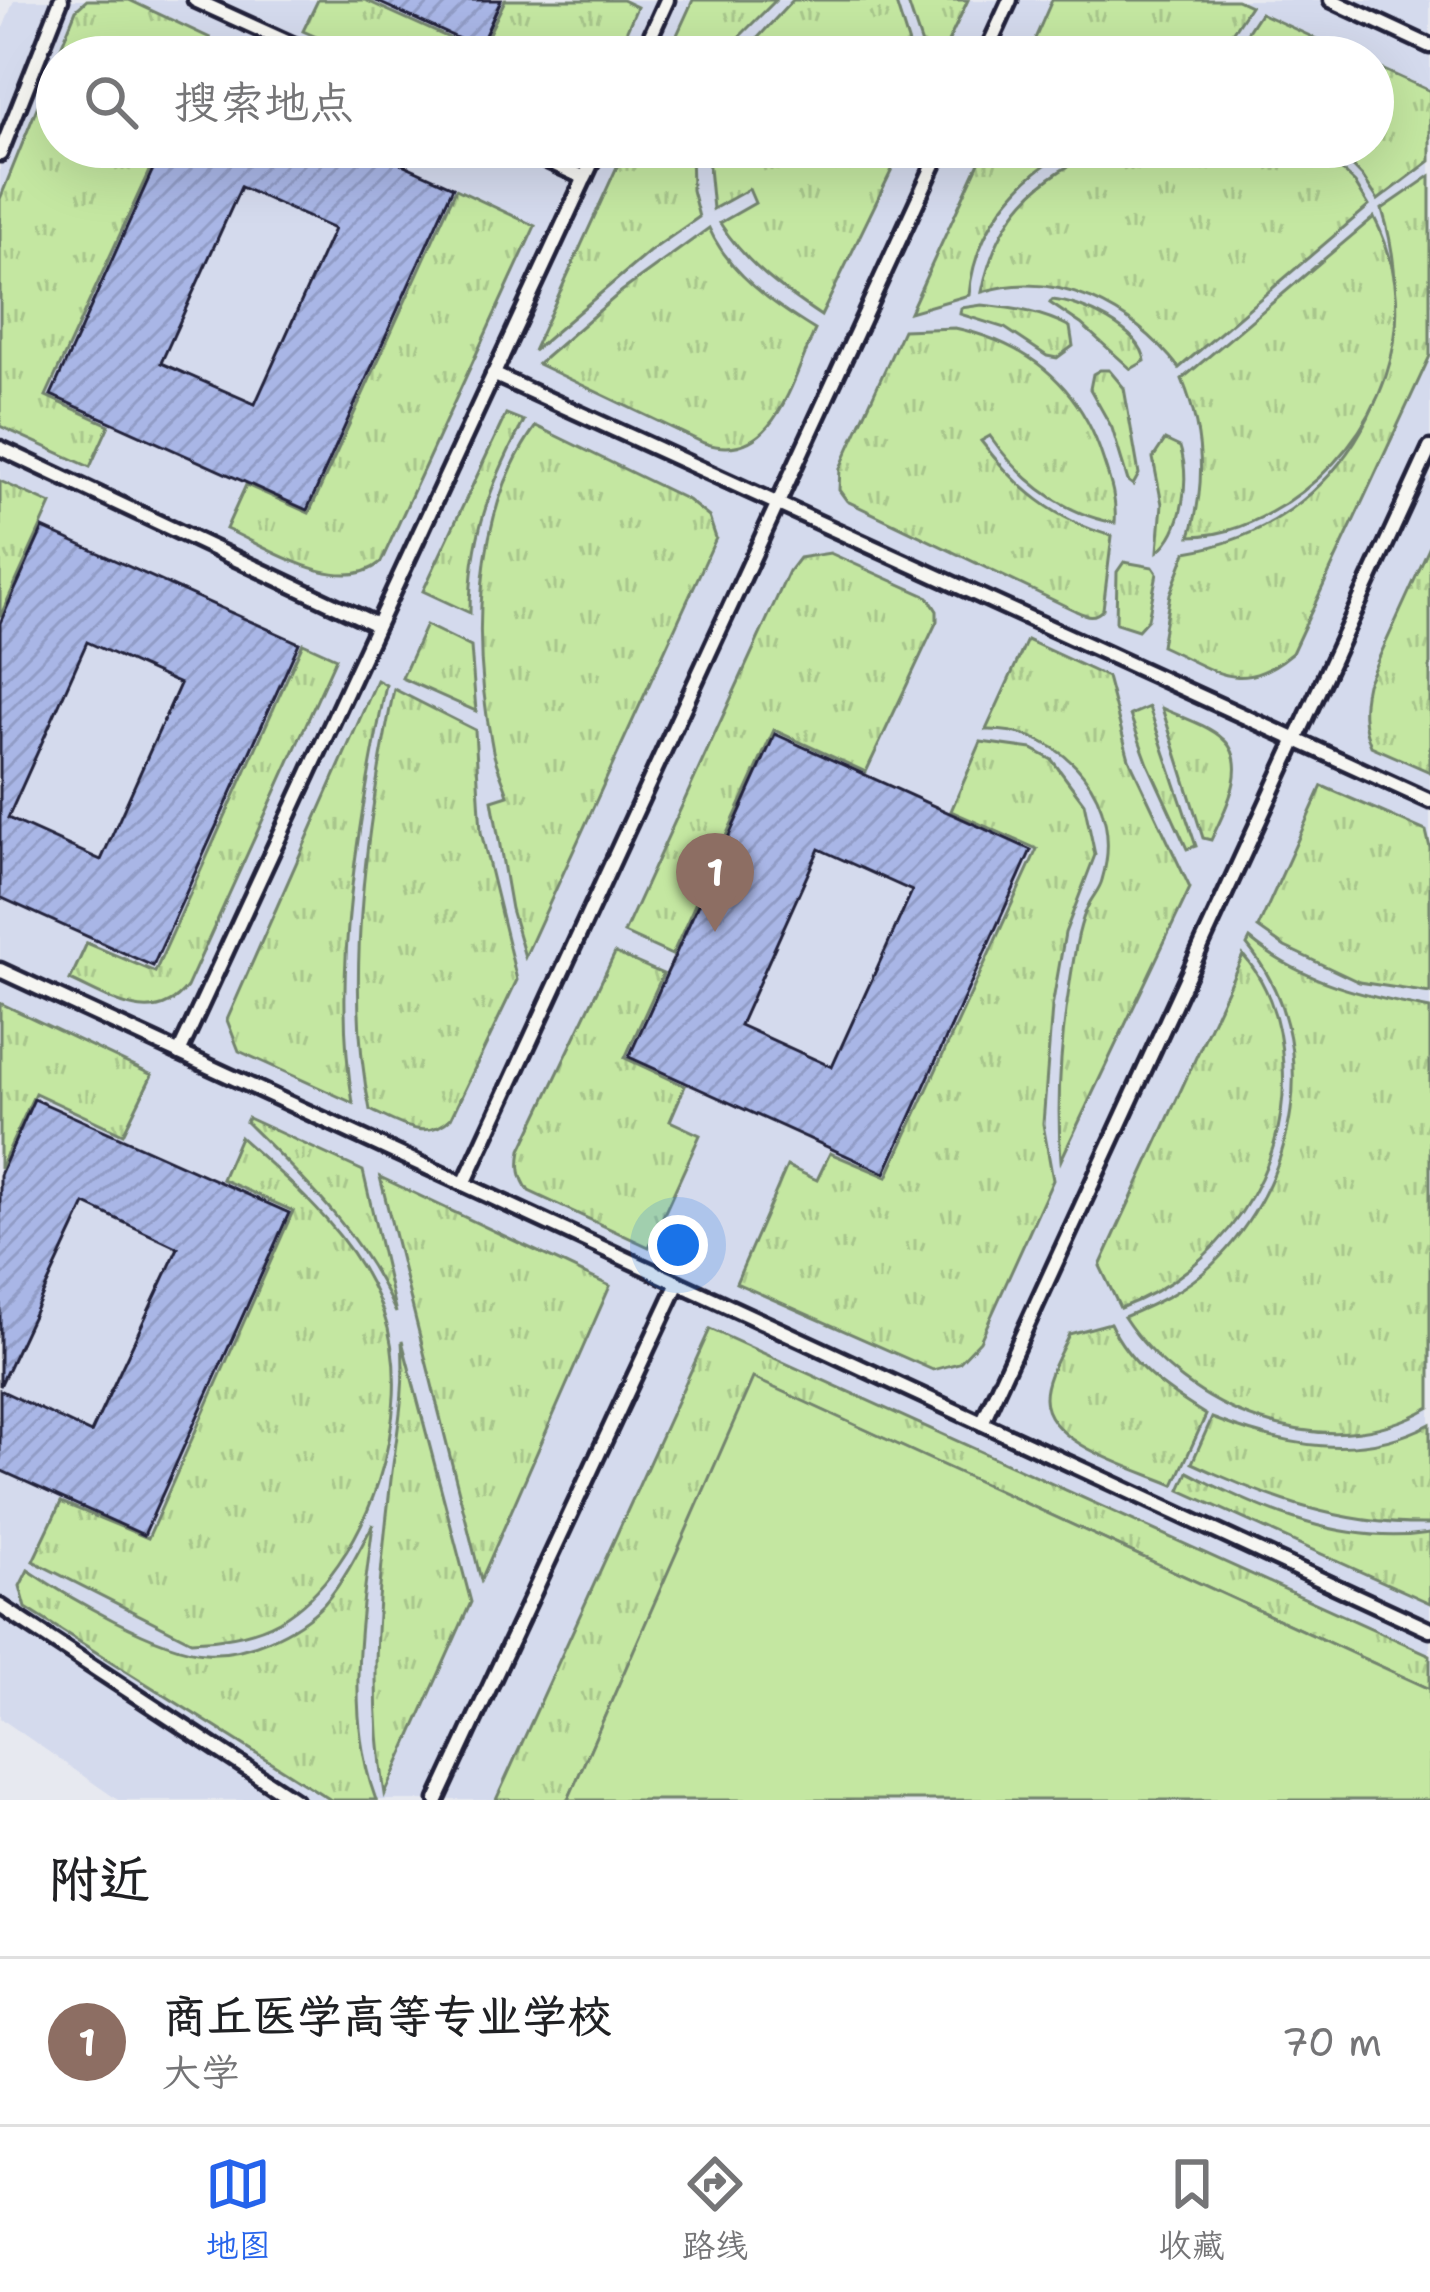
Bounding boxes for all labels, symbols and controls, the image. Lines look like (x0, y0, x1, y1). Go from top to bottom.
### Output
search box (36, 36, 1394, 168)
icon: search (78, 69, 144, 135)
text: 搜索地点 (174, 72, 354, 132)
pin: 1 (676, 833, 754, 932)
your location (648, 1215, 708, 1275)
text: 附近 (48, 1845, 150, 1913)
text: 商丘医学高等专业学校 (162, 1986, 612, 2046)
text: 1 (78, 2016, 96, 2068)
text: 70 m (1281, 2016, 1382, 2068)
text: 大学 (162, 2046, 240, 2098)
tab: 地图 (205, 2151, 271, 2268)
tab: 路线 (682, 2151, 748, 2268)
tab: 收藏 (1159, 2151, 1225, 2268)

